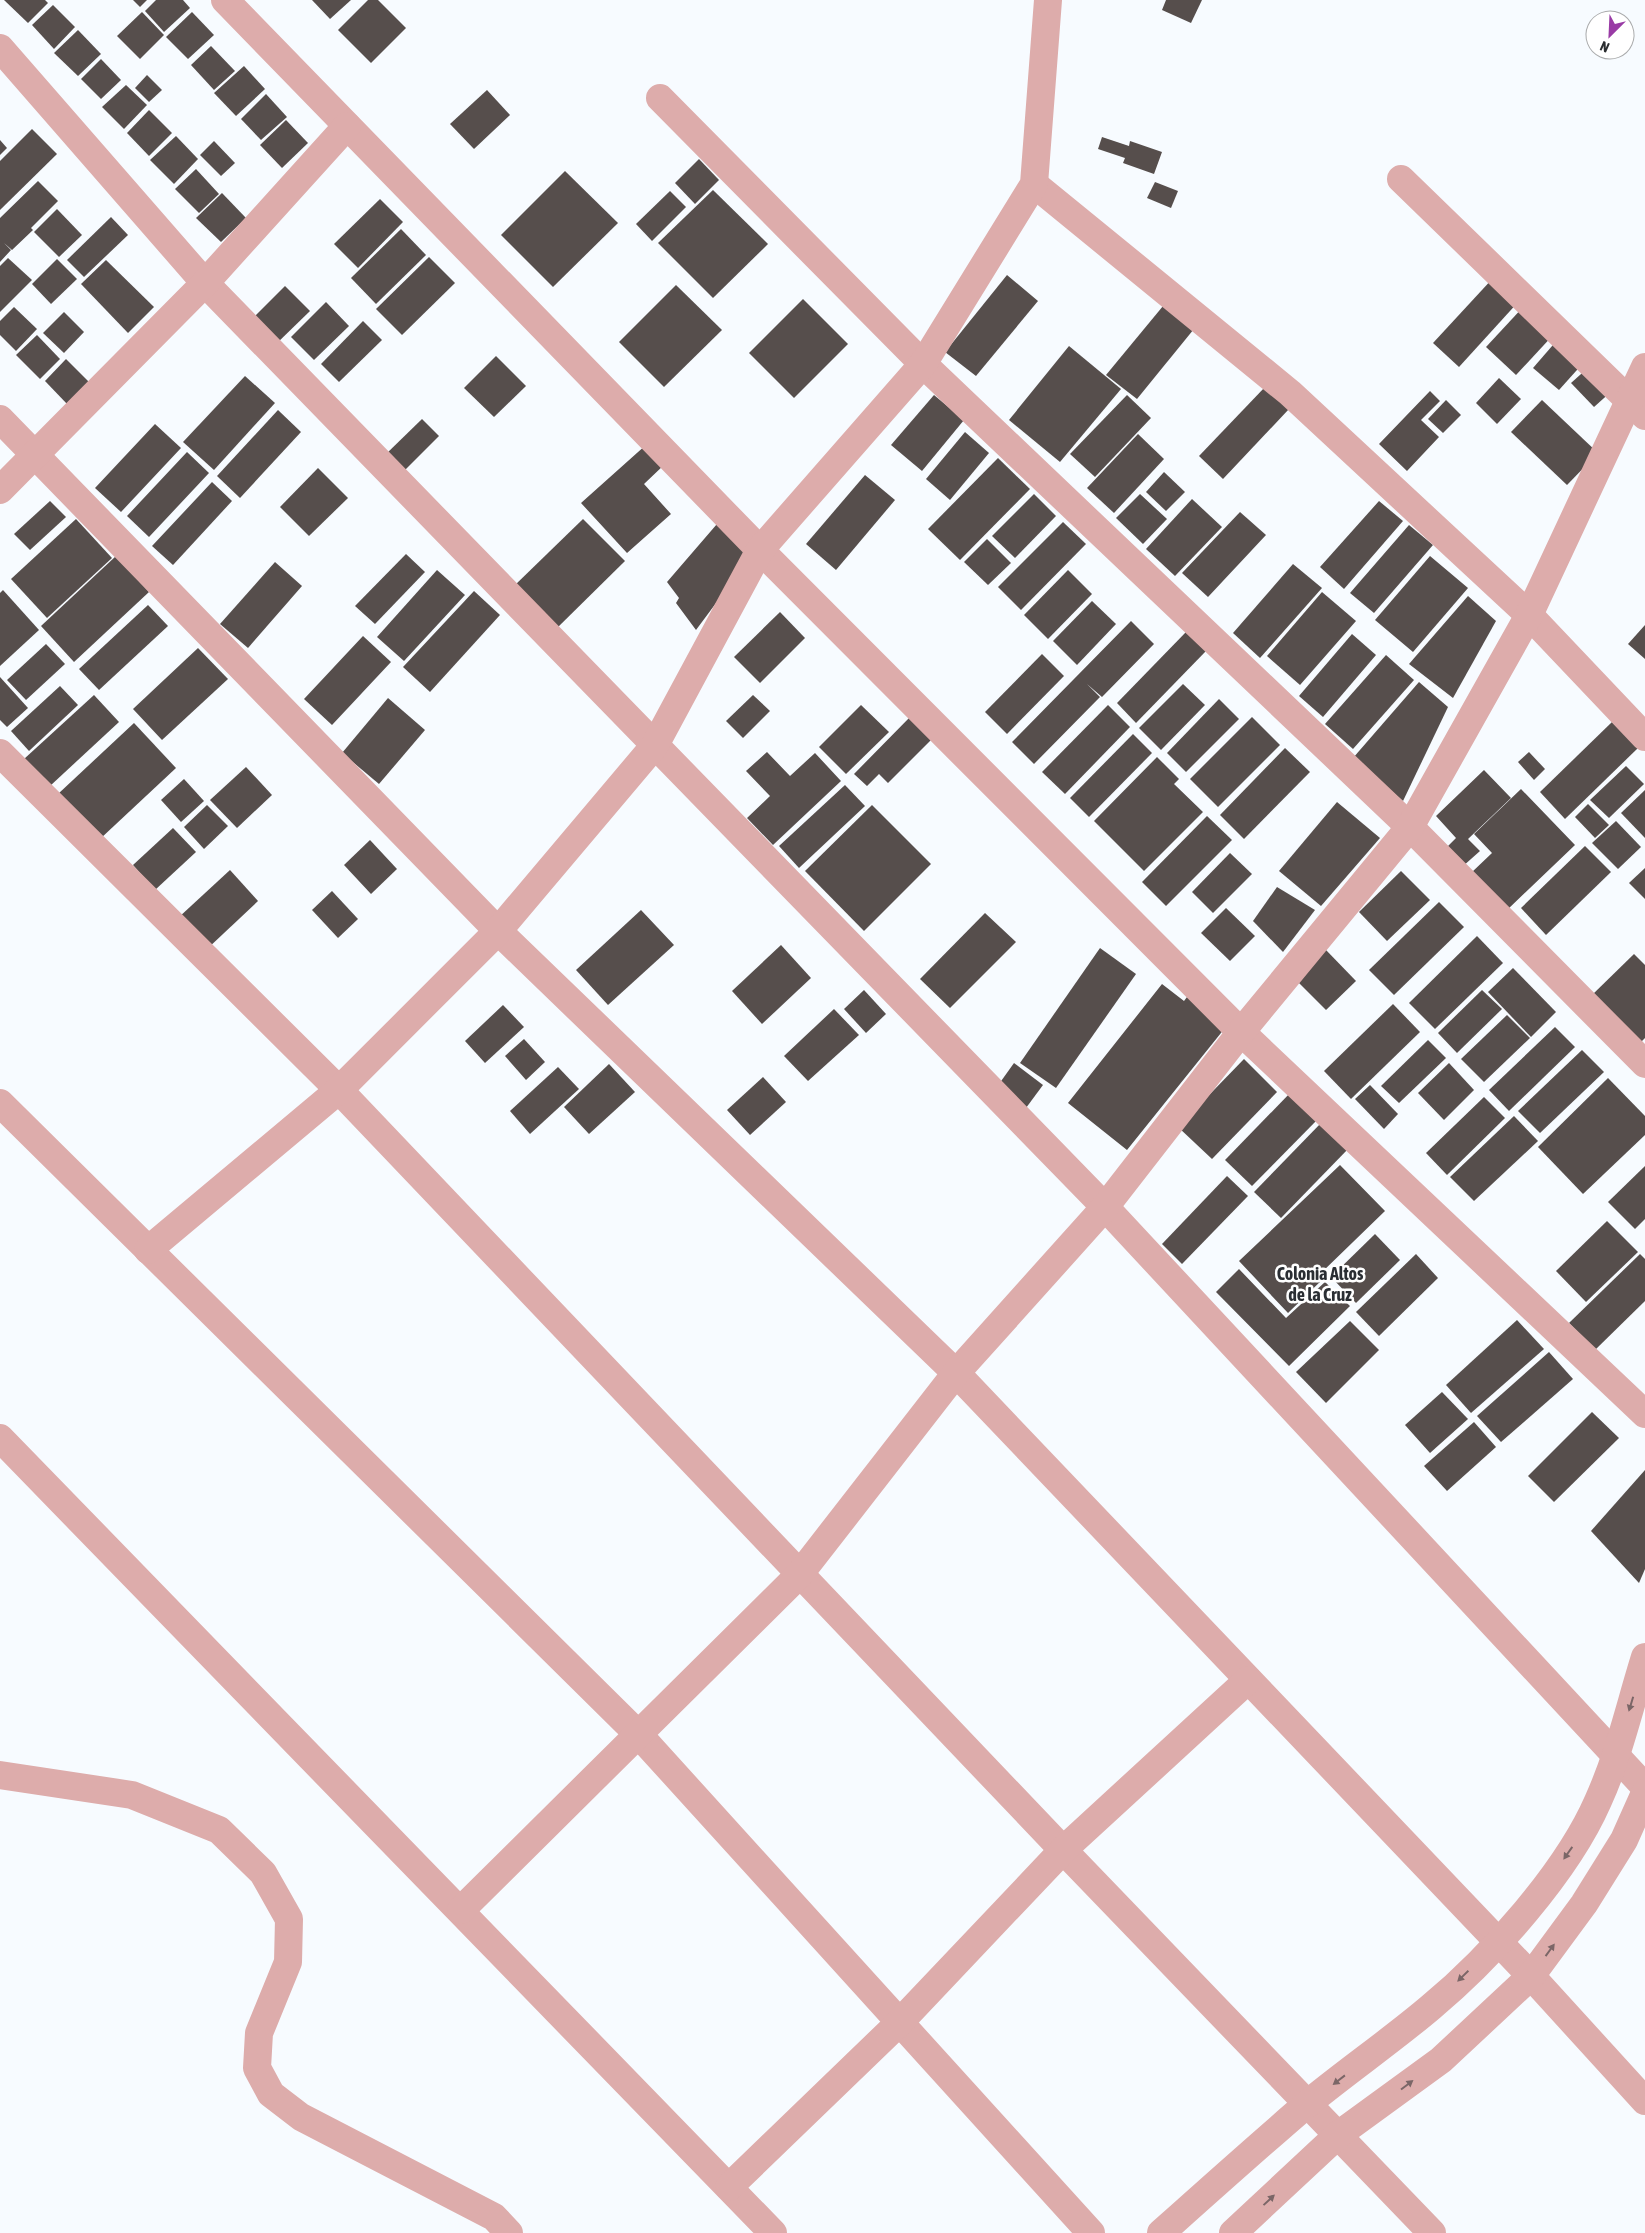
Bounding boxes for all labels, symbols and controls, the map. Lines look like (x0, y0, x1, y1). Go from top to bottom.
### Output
north arrow (1585, 10, 1635, 60)
text: N (1598, 38, 1612, 56)
district label: Colonia Altos de la Cruz (1277, 1263, 1364, 1305)
one-way arrow (1626, 1696, 1634, 1711)
one-way arrow (1563, 1846, 1573, 1860)
one-way arrow (1545, 1943, 1555, 1957)
one-way arrow (1458, 1970, 1470, 1982)
one-way arrow (1332, 2075, 1346, 2085)
one-way arrow (1400, 2080, 1413, 2091)
one-way arrow (1262, 2194, 1274, 2206)

